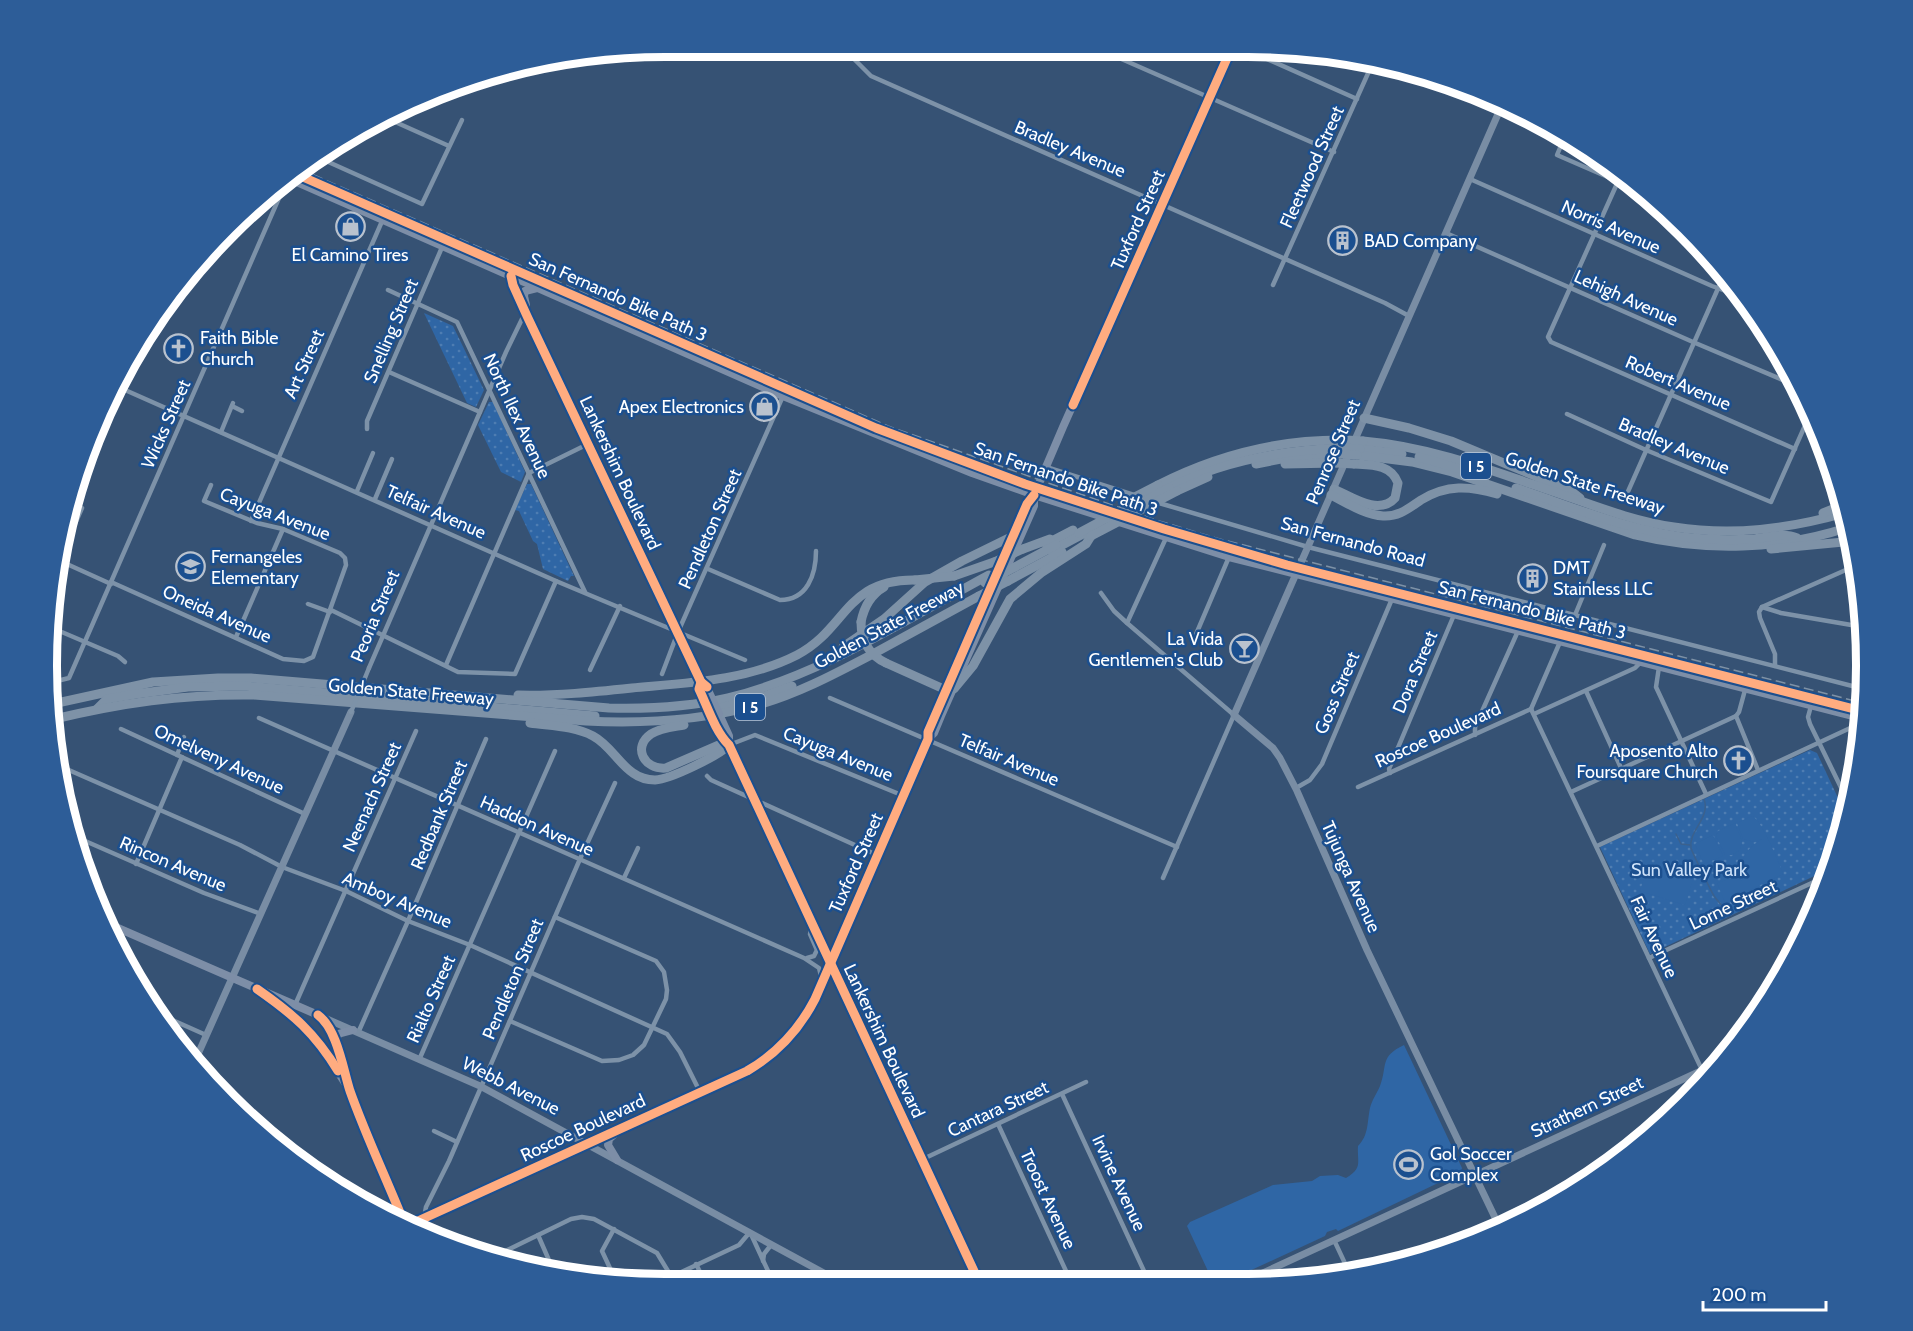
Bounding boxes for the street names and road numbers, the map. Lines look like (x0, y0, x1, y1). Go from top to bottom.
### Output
street label: Fleetwood Street (1275, 103, 1349, 231)
street label: Bradley Avenue (1011, 116, 1129, 182)
street label: Tuxford Street (1106, 166, 1170, 274)
street label: Norris Avenue (1558, 195, 1664, 259)
street label: San Fernando Bike Path 3 (525, 248, 711, 346)
street label: Lehigh Avenue (1571, 265, 1681, 331)
street label: Snelling Street (359, 275, 423, 387)
street label: Art Street (279, 326, 329, 402)
street label: North Ilex Avenue (478, 350, 556, 482)
street label: Robert Avenue (1622, 351, 1734, 415)
street label: Wicks Street (137, 376, 195, 472)
street label: Lankershim Boulevard (575, 393, 665, 553)
street label: Penrose Street (1301, 396, 1365, 508)
street label: Bradley Avenue (1615, 413, 1733, 479)
street label: San Fernando Bike Path 3 (971, 437, 1161, 521)
street label: Golden State Freeway (1503, 447, 1667, 519)
road number: I 5 (1461, 453, 1491, 479)
street label: Pendleton Street (674, 466, 746, 592)
street label: Telfair Avenue (383, 480, 489, 544)
street label: Cayuga Avenue (217, 483, 333, 545)
street label: San Fernando Road (1278, 512, 1428, 572)
street label: Peoria Street (346, 567, 404, 665)
street label: Golden State Freeway (810, 576, 968, 674)
street label: San Fernando Bike Path 3 (1436, 576, 1628, 644)
street label: Oneida Avenue (159, 580, 275, 648)
street label: Dora Street (1388, 627, 1442, 717)
street label: Goss Street (1310, 649, 1364, 737)
street label: Golden State Freeway (327, 674, 495, 710)
road number: I 5 (735, 694, 765, 720)
street label: Roscoe Boulevard (1372, 697, 1504, 773)
street label: Omelveny Avenue (151, 719, 287, 799)
street label: Cayuga Avenue (780, 722, 896, 786)
street label: Telfair Avenue (956, 729, 1062, 791)
street label: Neenach Street (338, 739, 406, 855)
street label: Redbank Street (406, 757, 472, 873)
street label: Haddon Avenue (477, 791, 597, 861)
street label: Tuxford Street (824, 809, 888, 917)
street label: Tujunga Avenue (1317, 818, 1385, 936)
street label: Rincon Avenue (116, 832, 230, 896)
street label: Amboy Avenue (339, 867, 455, 933)
street label: Lorne Street (1686, 875, 1780, 935)
street label: Fair Avenue (1626, 893, 1682, 981)
street label: Pendleton Street (478, 915, 548, 1043)
street label: Rialto Street (402, 952, 460, 1046)
street label: Lankershim Boulevard (839, 961, 929, 1121)
street label: Webb Avenue (458, 1052, 564, 1120)
street label: Strathern Street (1527, 1071, 1647, 1143)
street label: Cantara Street (944, 1076, 1052, 1142)
street label: Roscoe Boulevard (517, 1089, 649, 1167)
street label: Irvine Avenue (1087, 1132, 1151, 1234)
street label: Troost Avenue (1015, 1145, 1081, 1253)

